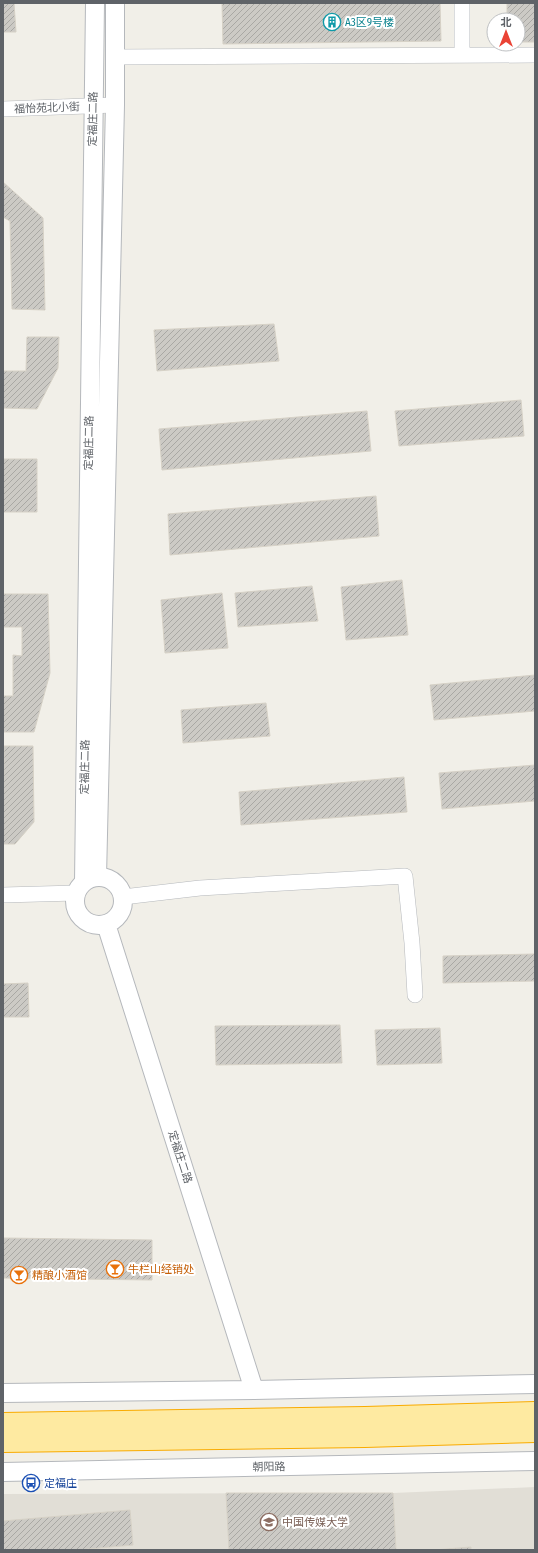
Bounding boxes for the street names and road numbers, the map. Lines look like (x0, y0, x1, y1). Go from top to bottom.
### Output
street label: 定福庄二路 (86, 91, 100, 147)
street label: 福怡苑北小街 (14, 100, 80, 116)
street label: 定福庄二路 (82, 415, 96, 471)
street label: 定福庄二路 (78, 739, 92, 795)
street label: 定福庄二路 (165, 1129, 195, 1185)
street label: 朝阳路 (252, 1460, 286, 1474)

